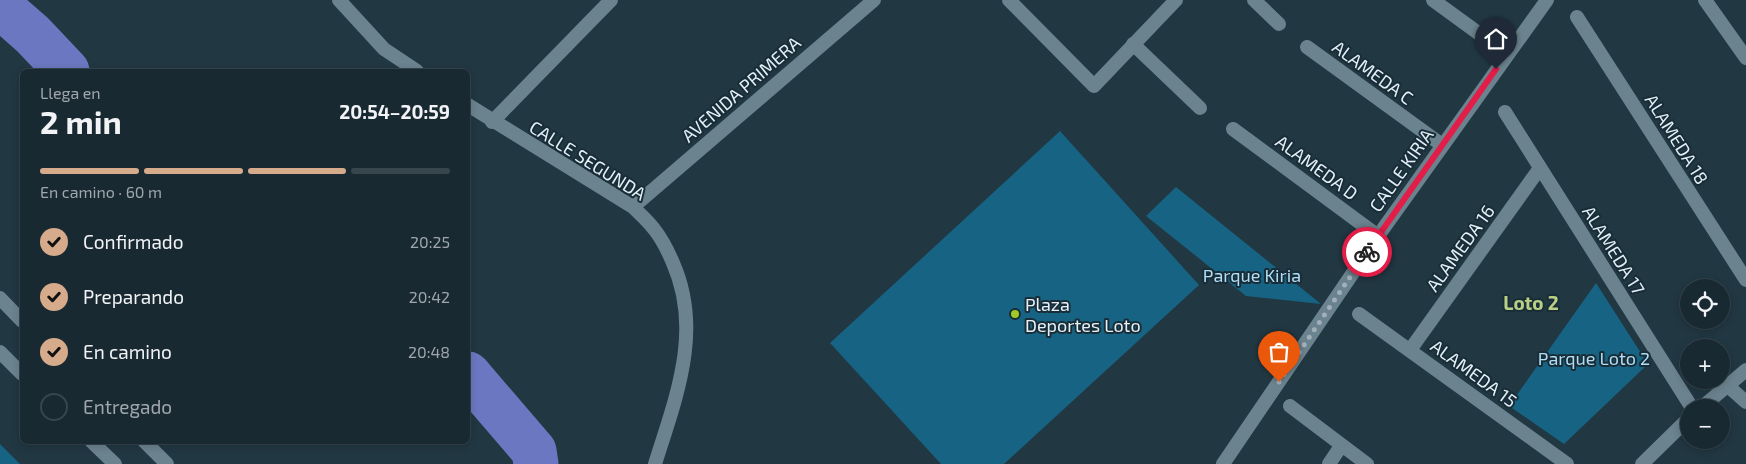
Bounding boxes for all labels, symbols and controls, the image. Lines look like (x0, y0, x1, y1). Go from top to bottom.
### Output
pin (1475, 18, 1517, 69)
icon: home (1482, 25, 1510, 53)
street label: AVENIDA PRIMERA (677, 31, 806, 147)
street label: ALAMEDA C (1328, 35, 1418, 109)
text: Llega en (40, 83, 101, 102)
street label: ALAMEDA 18 (1641, 90, 1713, 188)
text: 20:54–20:59 (339, 100, 450, 123)
text: 2 min (40, 102, 122, 140)
street label: CALLE SEGUNDA (526, 115, 651, 205)
street label: CALLE KIRIA (1364, 124, 1438, 216)
street label: ALAMEDA D (1272, 130, 1362, 204)
text: En camino · 60 m (40, 182, 162, 201)
street label: ALAMEDA 16 (1421, 200, 1499, 296)
street label: ALAMEDA 17 (1578, 202, 1650, 298)
courier (1342, 227, 1392, 277)
icon: check (40, 228, 68, 256)
text: Confirmado (83, 230, 184, 253)
text: 20:25 (410, 232, 450, 251)
icon: bike (1353, 238, 1381, 266)
park label: Parque Kiria (1203, 264, 1301, 286)
map controls (1680, 279, 1730, 449)
button: locate (1680, 279, 1730, 329)
icon: check (40, 283, 68, 311)
text: Preparando (83, 285, 184, 308)
text: 20:42 (409, 287, 450, 306)
district label: Loto 2 (1503, 291, 1559, 314)
place label: Plaza Deportes Loto (1025, 293, 1141, 336)
marker: Plaza Deportes Loto (1009, 308, 1021, 320)
pin (1258, 331, 1300, 382)
street label: ALAMEDA 15 (1427, 334, 1521, 412)
icon: check (40, 338, 68, 366)
icon: bag (1265, 338, 1293, 366)
button: + (1680, 339, 1730, 389)
text: En camino (83, 340, 172, 363)
text: 20:48 (408, 342, 450, 361)
park label: Parque Loto 2 (1538, 347, 1650, 369)
text: Entregado (83, 395, 172, 418)
button: − (1680, 399, 1730, 449)

